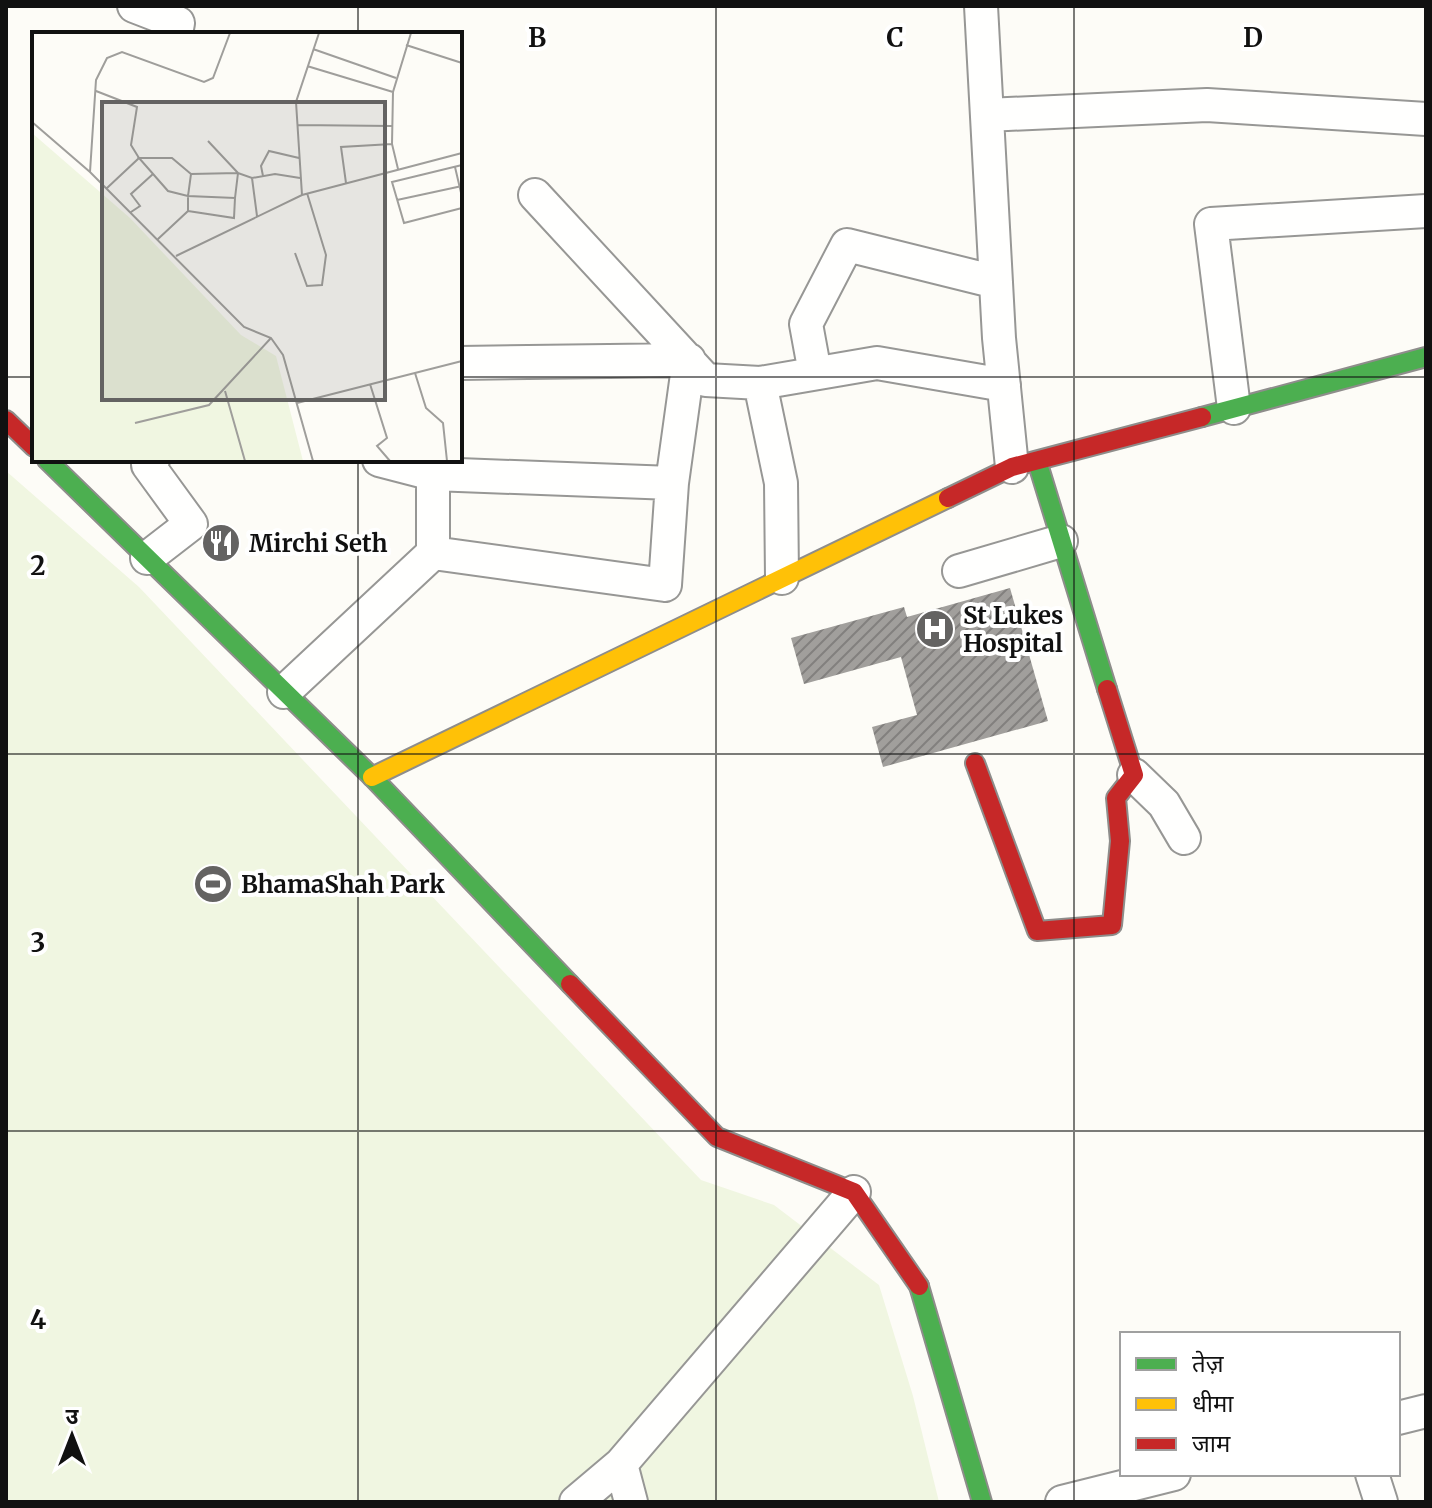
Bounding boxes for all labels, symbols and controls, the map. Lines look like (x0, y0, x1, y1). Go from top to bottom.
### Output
text: B (528, 21, 546, 54)
text: C (886, 21, 904, 54)
text: D (1243, 21, 1263, 54)
inset map (32, 32, 462, 462)
restaurant icon: Mirchi Seth (200, 522, 242, 564)
place label: Mirchi Seth (249, 528, 388, 559)
text: 2 (30, 549, 46, 582)
place label: St Lukes Hospital (963, 600, 1064, 659)
hospital icon: St Lukes Hospital (914, 608, 956, 650)
sports icon: BhamaShah Park (192, 863, 234, 905)
place label: BhamaShah Park (241, 869, 445, 900)
text: 3 (31, 926, 45, 959)
text: 4 (30, 1303, 47, 1336)
legend (1120, 1332, 1400, 1476)
text: तेज़ (1192, 1348, 1225, 1379)
text: धीमा (1192, 1388, 1234, 1419)
north arrow (32, 1396, 112, 1476)
text: उ (66, 1402, 80, 1430)
text: जाम (1192, 1428, 1231, 1459)

